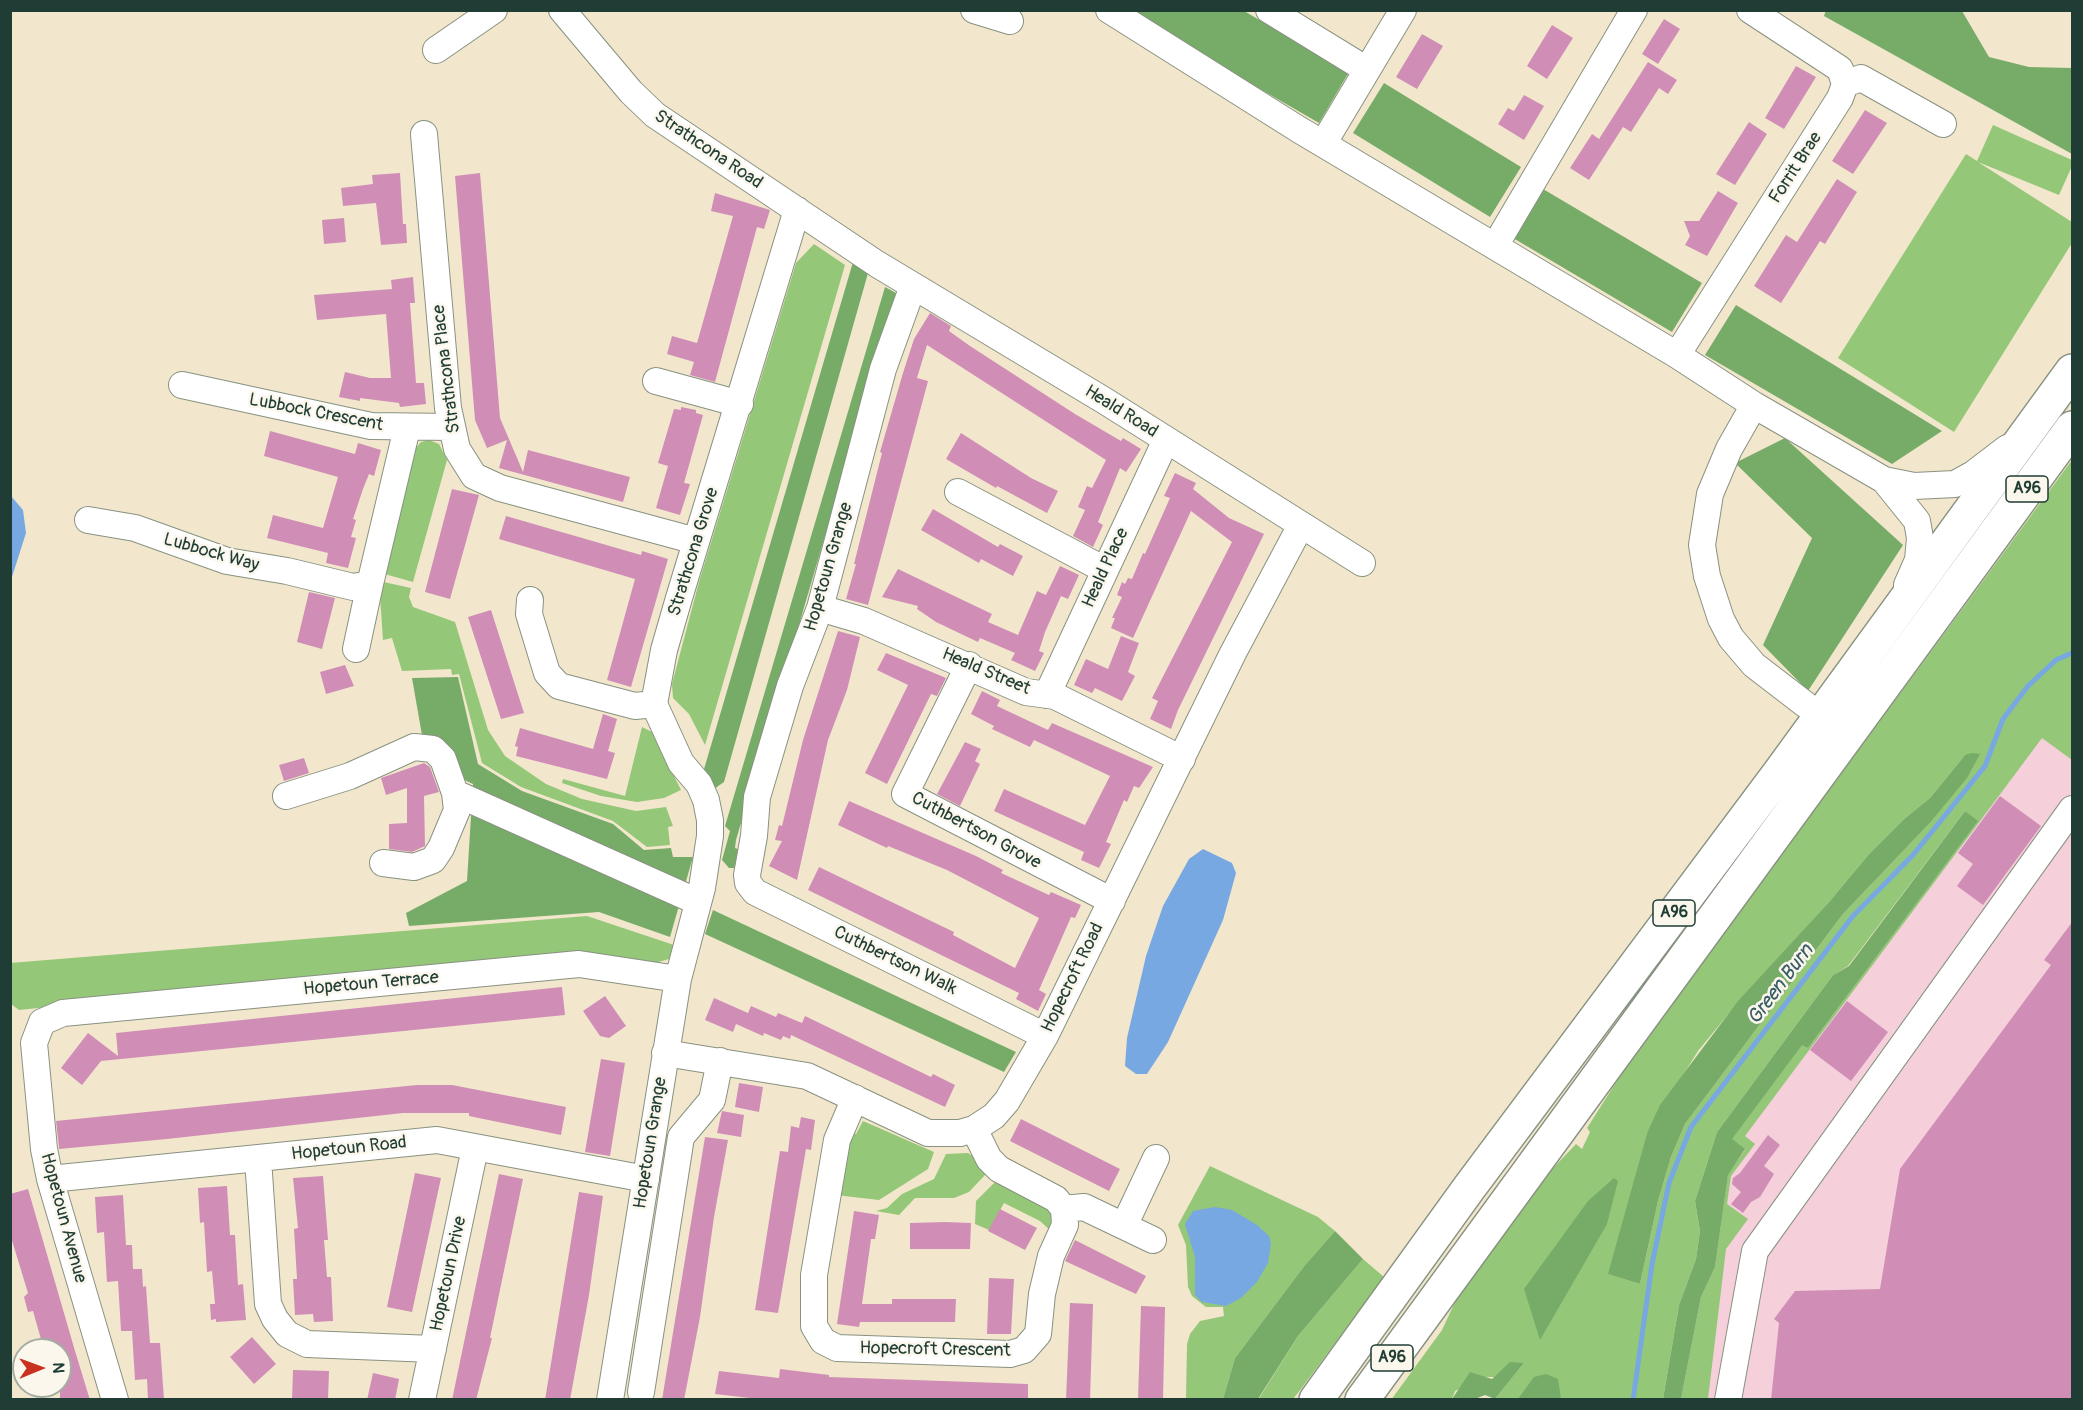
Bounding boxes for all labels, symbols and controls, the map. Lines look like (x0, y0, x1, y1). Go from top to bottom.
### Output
street label: Strathcona Road (650, 106, 766, 194)
street label: Forrit Brae (1765, 128, 1827, 208)
street label: Strathcona Place (428, 303, 466, 435)
street label: Heald Road (1080, 381, 1162, 443)
street label: Lubbock Crescent (247, 389, 385, 437)
road number: A96 (2006, 476, 2048, 502)
street label: Strathcona Grove (664, 485, 724, 619)
street label: Hopetoun Grange (800, 500, 858, 634)
street label: Heald Place (1078, 525, 1134, 611)
street label: Lubbock Way (161, 529, 261, 577)
street label: Heald Street (939, 644, 1033, 700)
street label: Cuthbertson Grove (908, 788, 1044, 874)
road number: A96 (1653, 900, 1695, 926)
street label: Hopecroft Road (1037, 920, 1109, 1036)
street label: Cuthbertson Walk (830, 922, 960, 1000)
water label: Green Burn (1743, 940, 1819, 1030)
street label: Hopetoun Terrace (302, 967, 440, 1001)
street label: Hopetoun Grange (630, 1076, 672, 1210)
street label: Hopetoun Road (290, 1132, 408, 1166)
street label: Hopetoun Avenue (35, 1150, 91, 1286)
street label: Hopetoun Drive (426, 1214, 472, 1334)
north arrow (12, 1338, 72, 1398)
street label: Hopecroft Crescent (859, 1338, 1011, 1362)
road number: A96 (1371, 1345, 1413, 1371)
text: N (48, 1362, 68, 1373)

